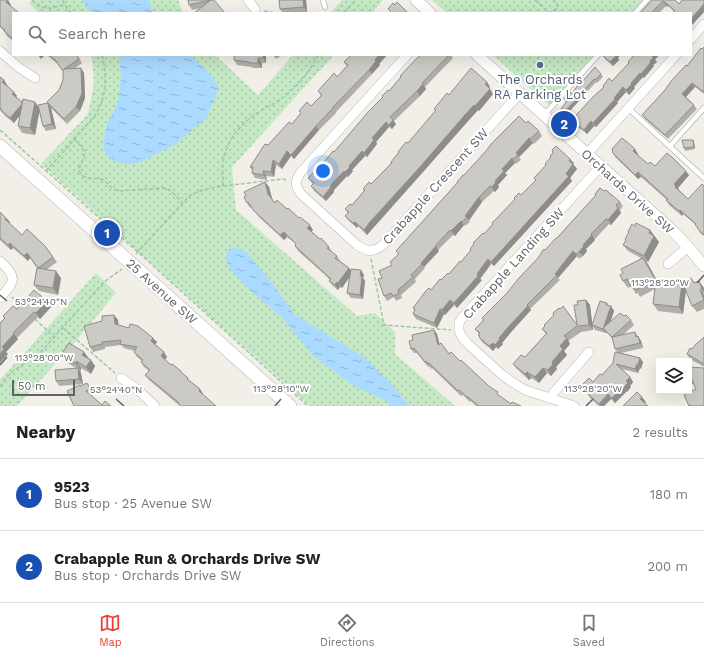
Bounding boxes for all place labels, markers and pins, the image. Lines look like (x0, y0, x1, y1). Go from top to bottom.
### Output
marker: The Orchards RA Parking Lot (535, 60, 545, 70)
place label: The Orchards RA Parking Lot (494, 72, 587, 102)
pin: 2 (551, 109, 577, 139)
pin: 1 (94, 218, 120, 248)

